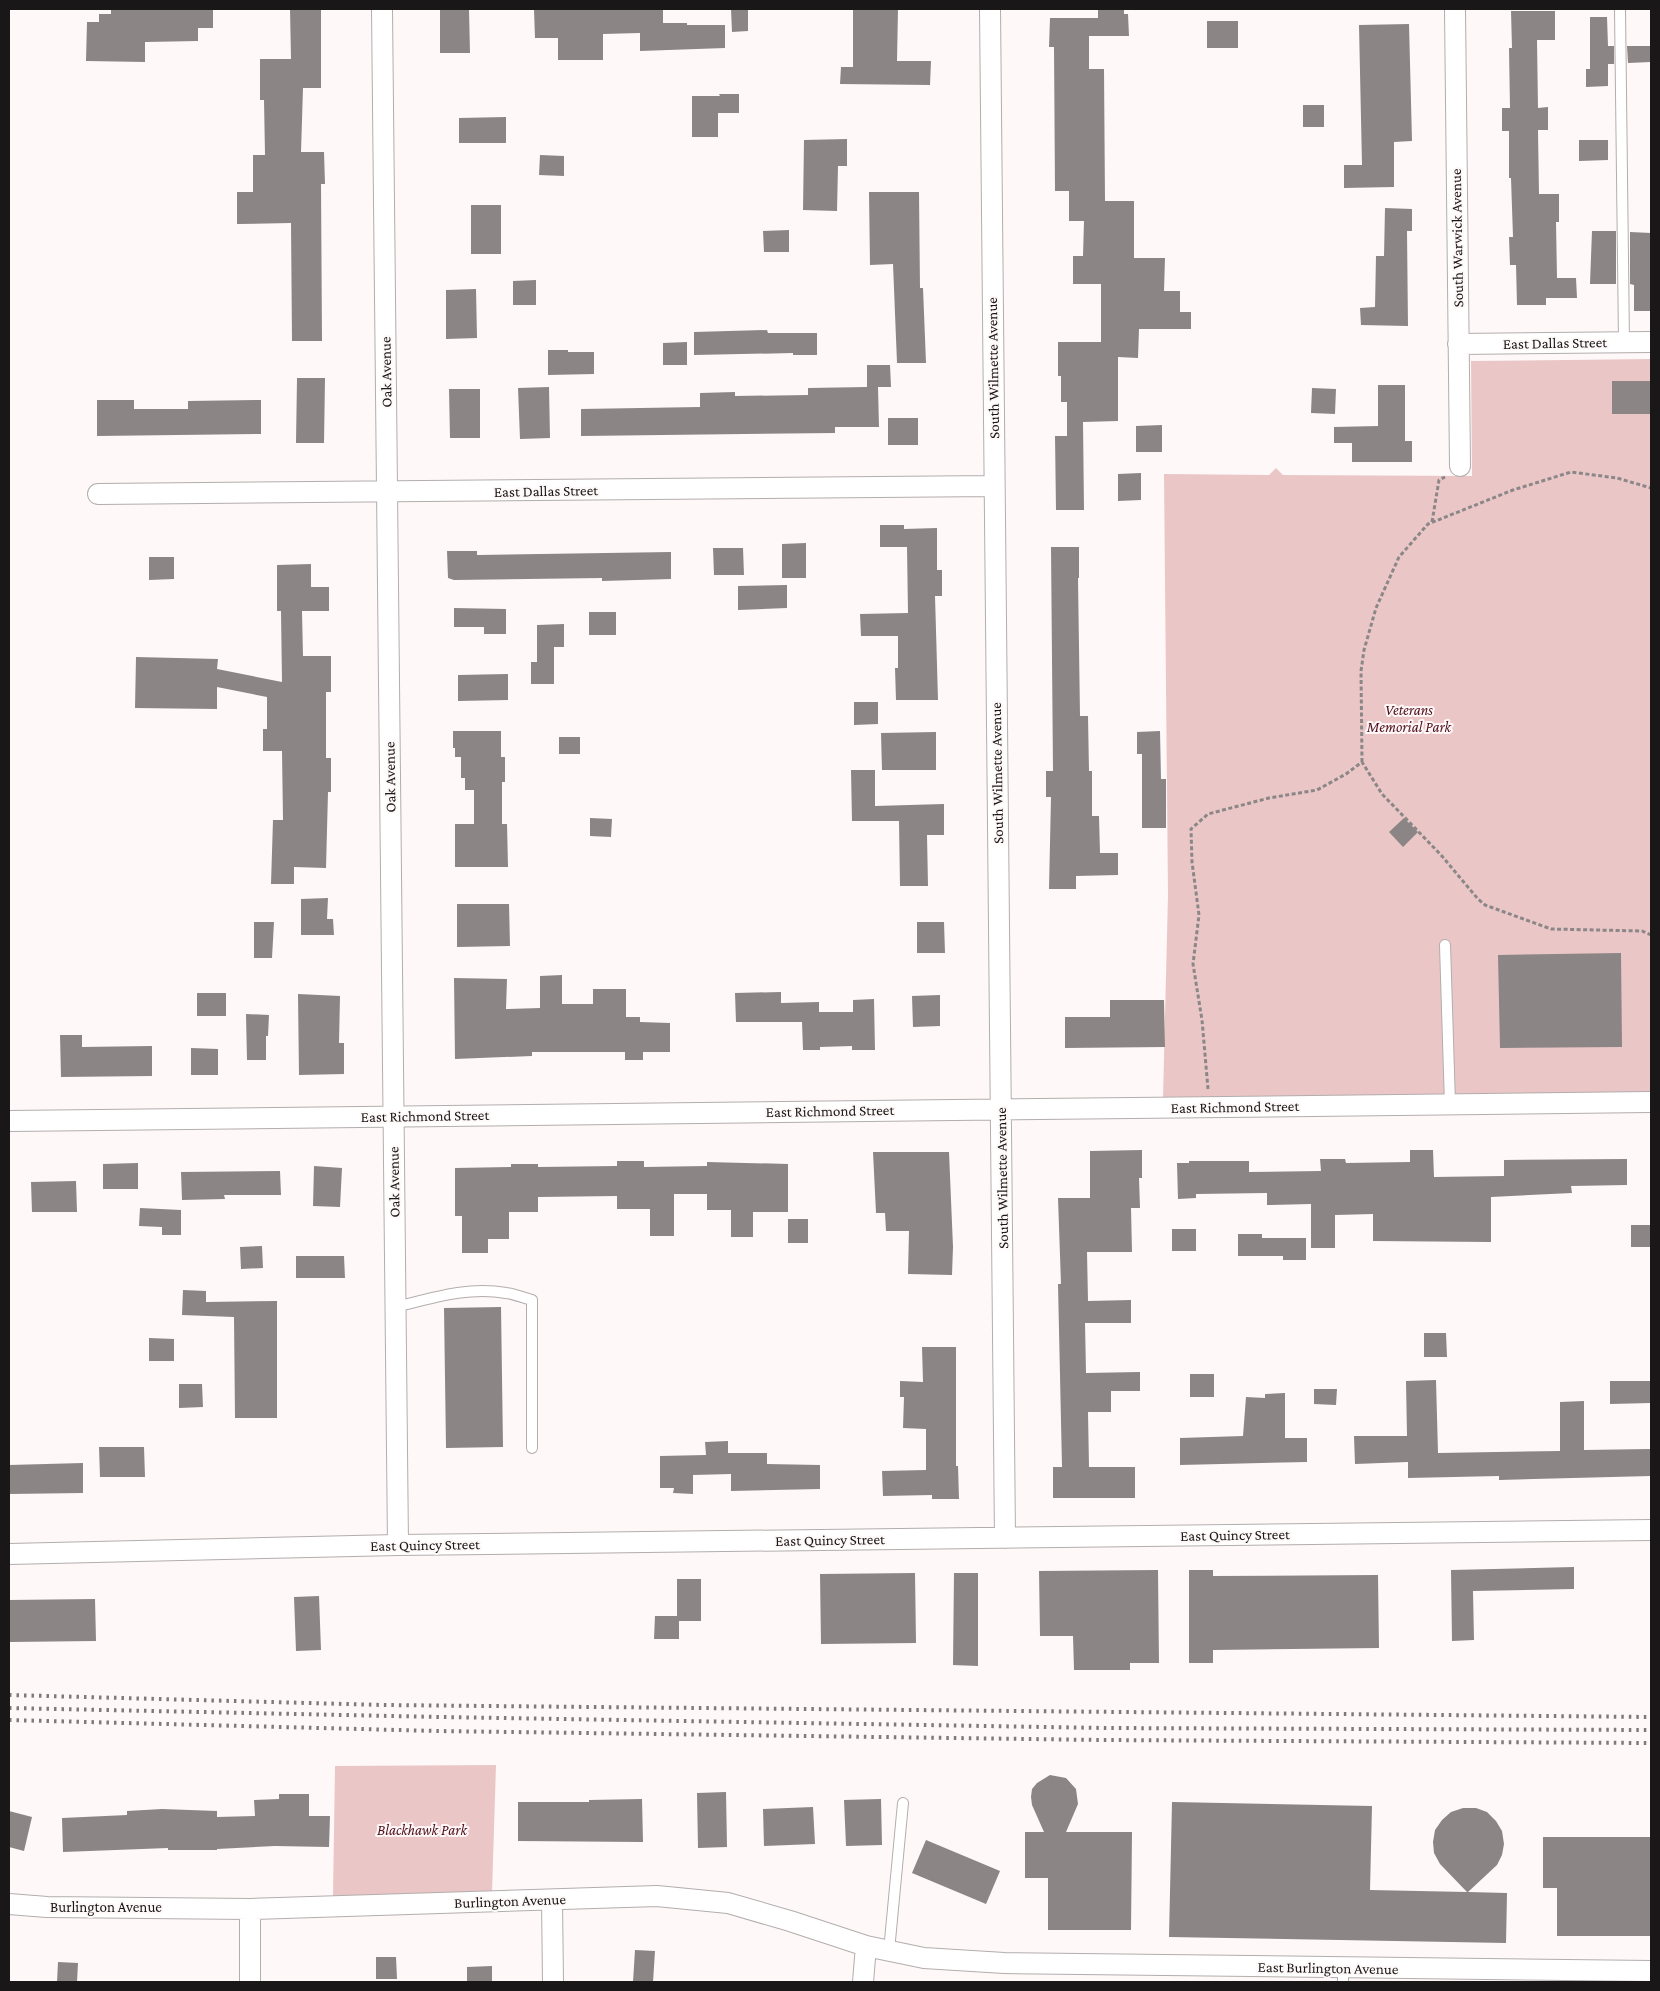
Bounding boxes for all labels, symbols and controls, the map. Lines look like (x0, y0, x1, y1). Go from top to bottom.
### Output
street label: South Warwick Avenue (1448, 168, 1466, 308)
street label: South Wilmette Avenue (984, 297, 1002, 439)
street label: East Dallas Street (1503, 334, 1608, 352)
street label: Oak Avenue (377, 336, 395, 408)
street label: East Dallas Street (494, 482, 599, 500)
street label: South Wilmette Avenue (988, 702, 1006, 844)
park label: Veterans Memorial Park (1366, 702, 1453, 735)
street label: Oak Avenue (381, 741, 399, 813)
street label: East Richmond Street (1171, 1098, 1300, 1116)
street label: East Richmond Street (766, 1102, 895, 1120)
street label: East Richmond Street (361, 1107, 490, 1125)
street label: South Wilmette Avenue (993, 1107, 1011, 1249)
street label: Oak Avenue (385, 1146, 403, 1218)
street label: East Quincy Street (1180, 1526, 1291, 1545)
street label: East Quincy Street (775, 1531, 886, 1550)
street label: East Quincy Street (370, 1536, 481, 1555)
park label: Blackhawk Park (377, 1822, 468, 1838)
street label: Burlington Avenue (454, 1891, 567, 1912)
street label: Burlington Avenue (50, 1899, 162, 1916)
street label: East Burlington Avenue (1258, 1959, 1399, 1978)

